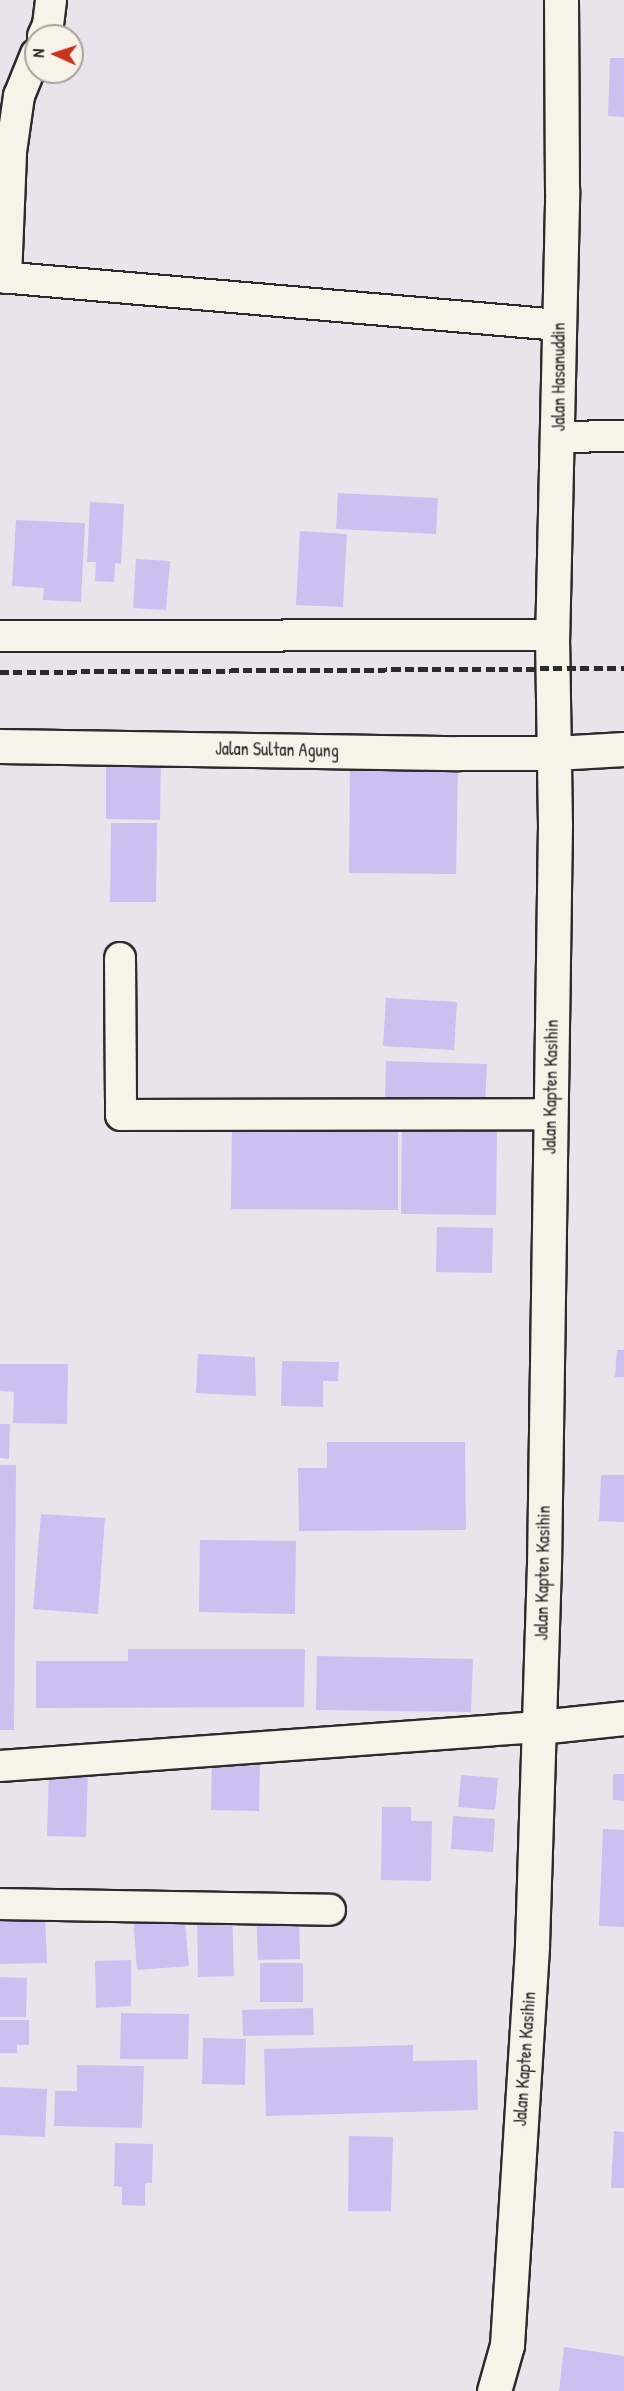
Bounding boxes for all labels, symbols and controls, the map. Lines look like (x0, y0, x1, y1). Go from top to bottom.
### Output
north arrow (24, 24, 84, 84)
text: N (27, 48, 49, 58)
street label: Jalan Hasanuddin (548, 323, 570, 431)
street label: Jalan Sultan Agung (215, 738, 339, 762)
street label: Jalan Kapten Kasihin (539, 1019, 563, 1155)
street label: Jalan Kapten Kasihin (531, 1505, 555, 1641)
street label: Jalan Kapten Kasihin (510, 1991, 540, 2127)

